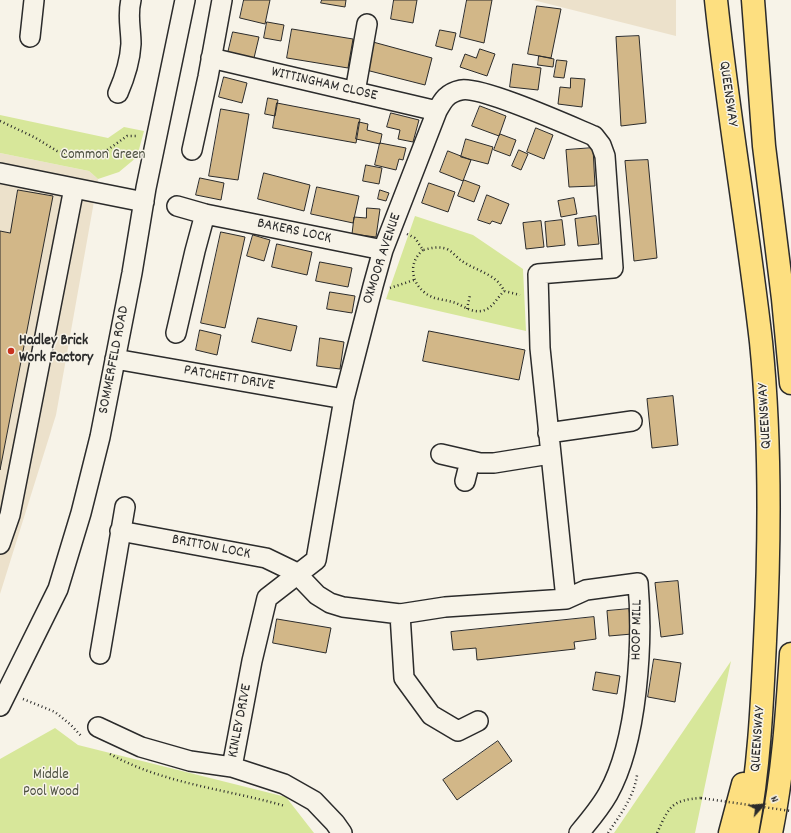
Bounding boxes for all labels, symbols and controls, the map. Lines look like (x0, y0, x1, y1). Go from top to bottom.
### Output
street label: QUEENSWAY (714, 60, 740, 128)
street label: WITTINGHAM CLOSE (269, 64, 379, 106)
park label: Common Green (60, 147, 146, 165)
street label: OXMOOR AVENUE (360, 211, 406, 307)
street label: BAKERS LOCK (255, 215, 333, 249)
street label: SOMMERFELD ROAD (96, 305, 134, 415)
place label: Hadley Brick Work Factory (19, 333, 93, 368)
marker: Hadley Brick Work Factory (6, 346, 16, 356)
street label: PATCHETT DRIVE (182, 362, 276, 396)
street label: QUEENSWAY (755, 383, 777, 449)
street label: BRITTON LOCK (170, 532, 252, 564)
street label: HOOP MILL (628, 599, 648, 661)
street label: KINLEY DRIVE (225, 683, 257, 759)
street label: QUEENSWAY (748, 705, 770, 773)
park label: Middle Pool Wood (23, 767, 79, 802)
north arrow (743, 785, 783, 825)
text: N (765, 793, 782, 806)

